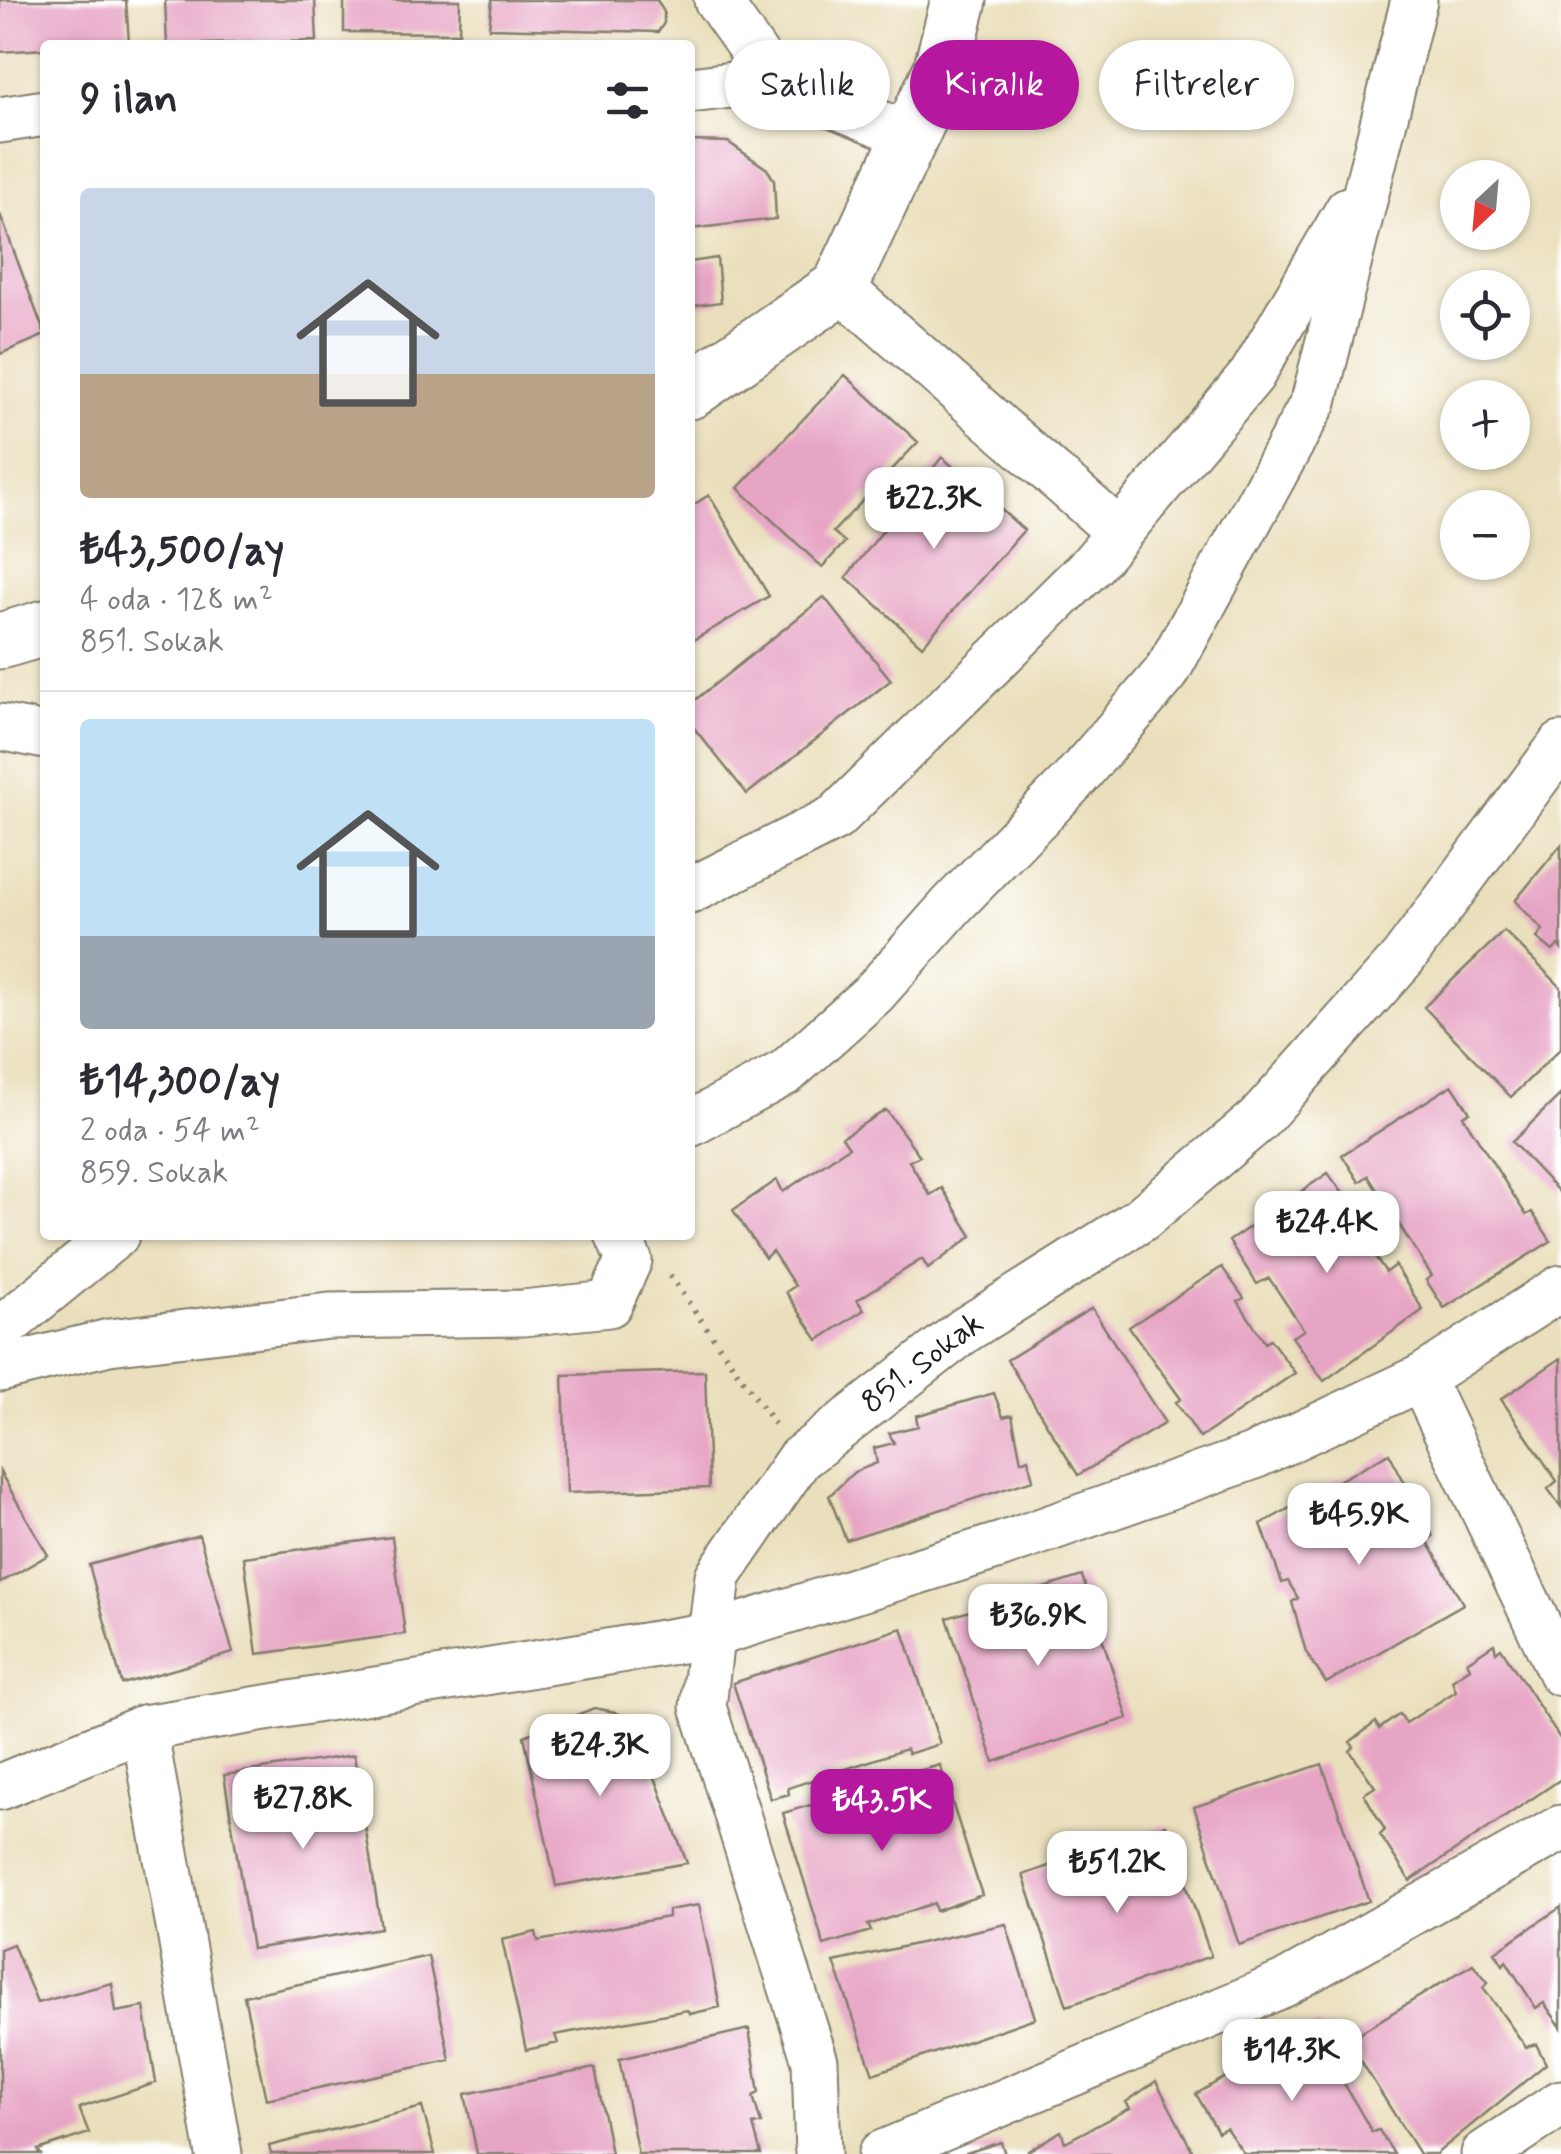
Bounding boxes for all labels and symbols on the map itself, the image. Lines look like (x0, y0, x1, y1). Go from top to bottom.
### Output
north arrow (1440, 160, 1530, 250)
pin: ₺22.3K (853, 467, 1015, 552)
pin: ₺24.4K (1246, 1191, 1408, 1276)
street label: 851. Sokak (853, 1303, 992, 1424)
pin: ₺45.9K (1278, 1483, 1440, 1568)
pin: ₺36.9K (957, 1584, 1119, 1669)
pin: ₺24.3K (519, 1714, 681, 1799)
pin: ₺27.8K (222, 1767, 384, 1852)
pin: ₺43.5K (801, 1769, 963, 1854)
pin: ₺51.2K (1036, 1831, 1198, 1916)
pin: ₺14.3K (1211, 2019, 1373, 2104)

